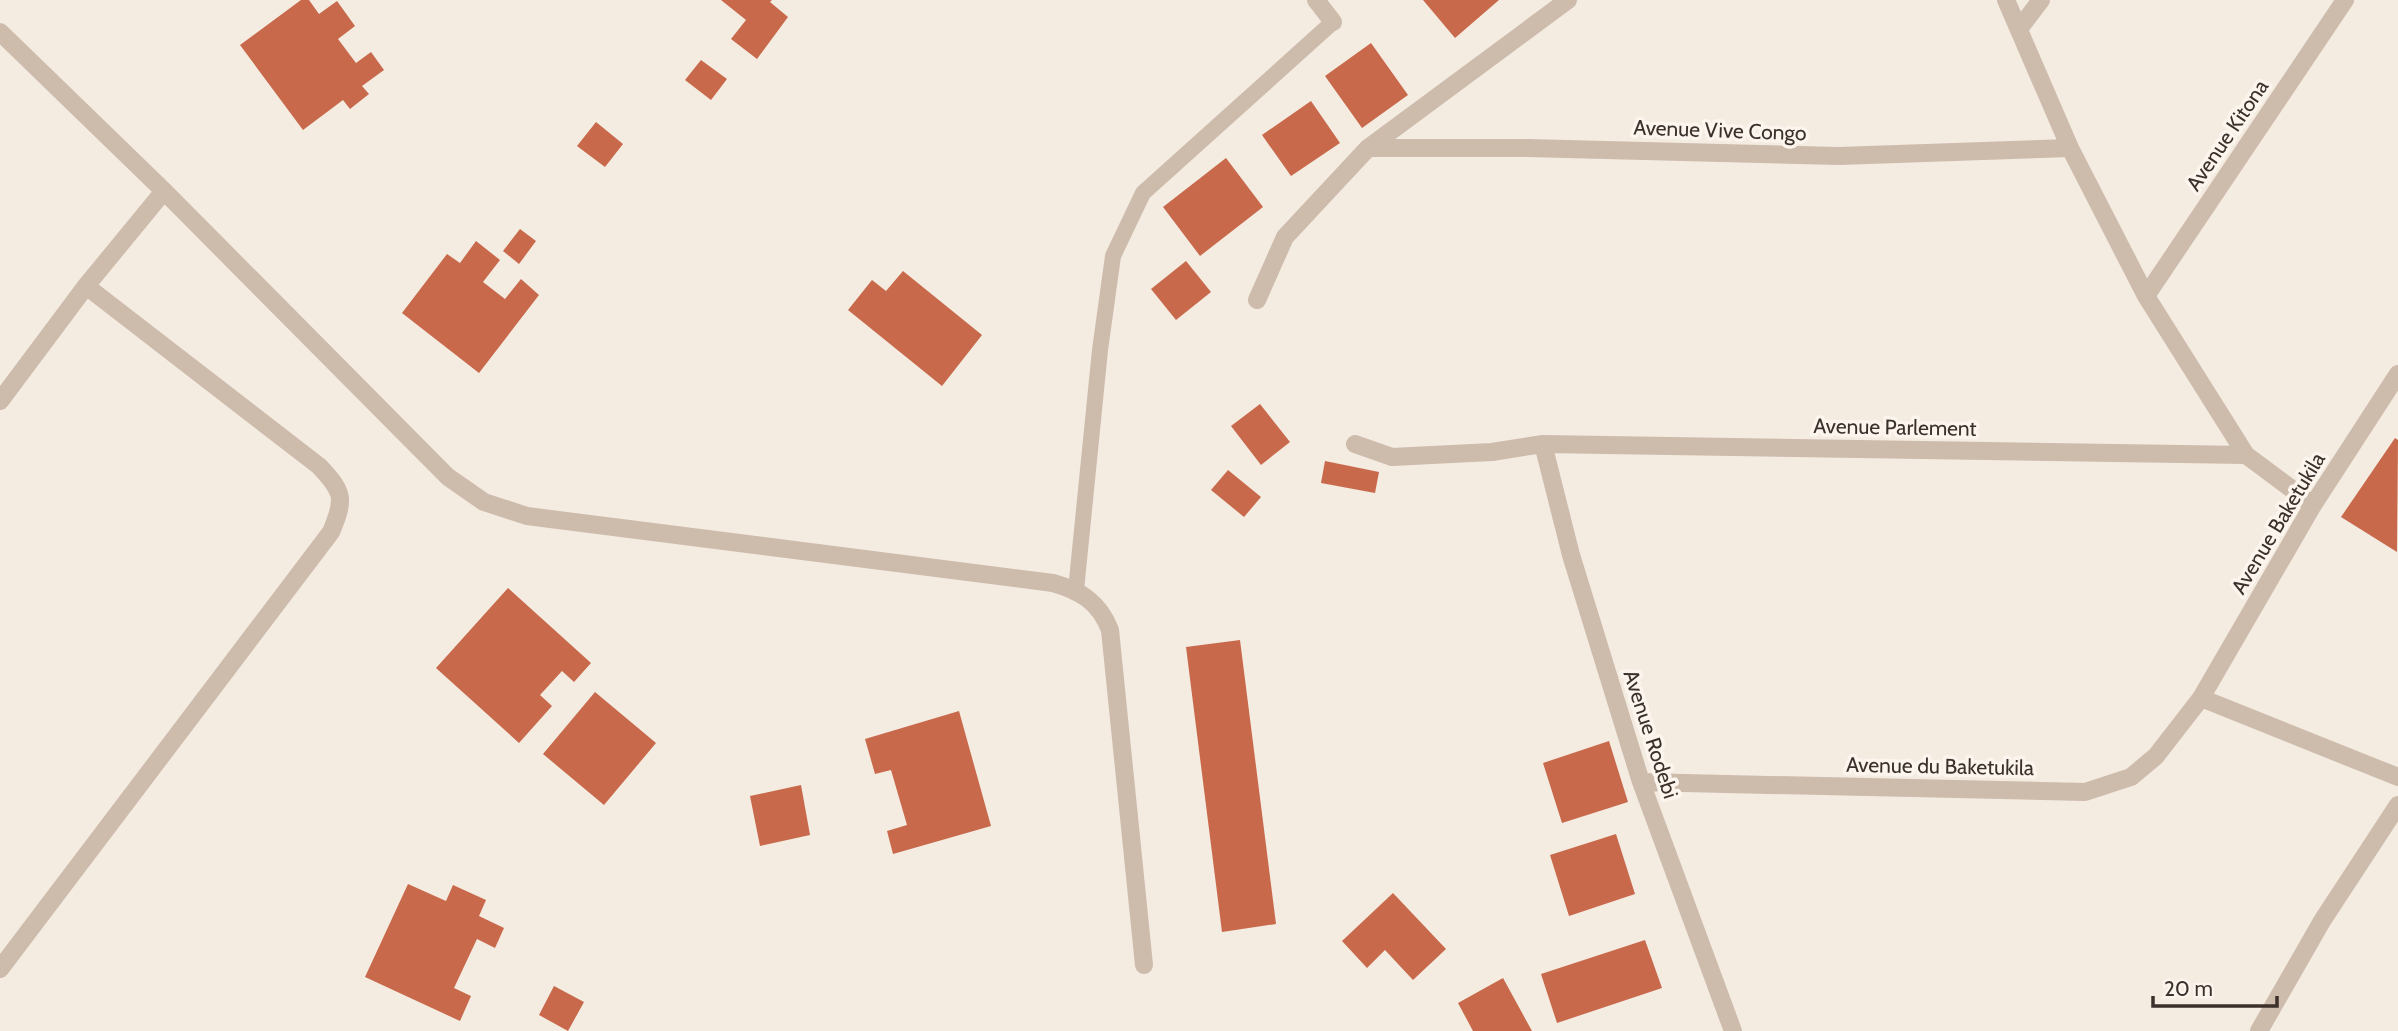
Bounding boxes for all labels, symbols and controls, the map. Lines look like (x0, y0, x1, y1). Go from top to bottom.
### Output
street label: Avenue Kitona (2181, 75, 2273, 195)
street label: Avenue Vive Congo (1633, 114, 1807, 146)
street label: Avenue Parlement (1813, 413, 1977, 441)
street label: Avenue Baketukila (2226, 448, 2330, 598)
street label: Avenue Rodebi (1618, 667, 1684, 801)
street label: Avenue du Baketukila (1846, 752, 2034, 780)
scale bar (2153, 964, 2277, 1008)
text: 20 m (2164, 976, 2213, 1001)

